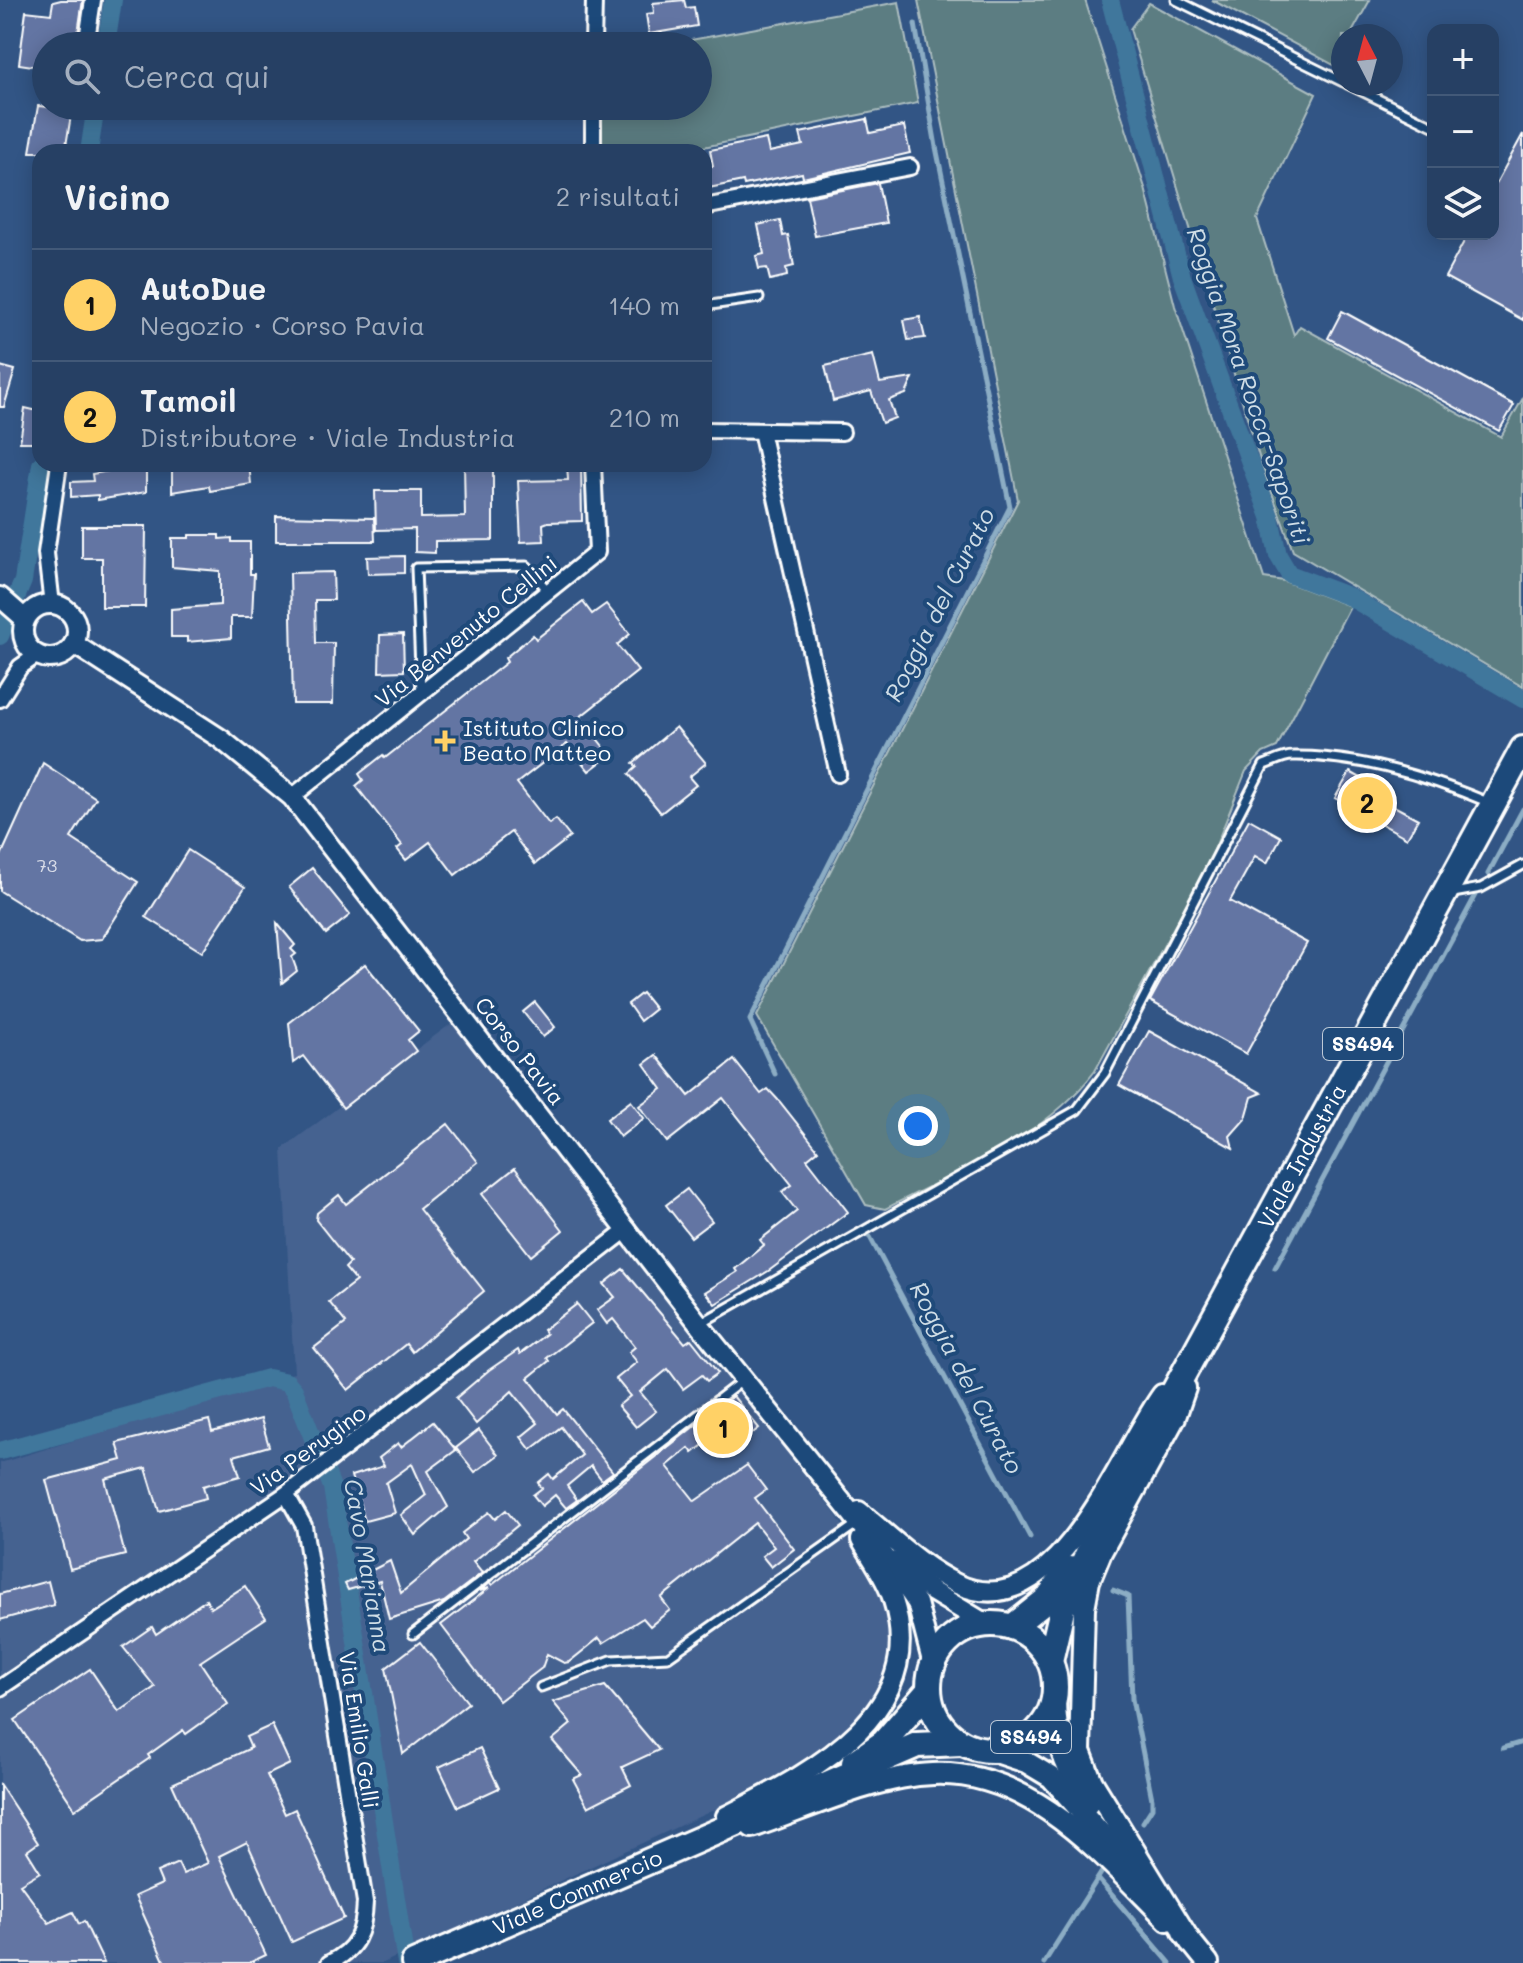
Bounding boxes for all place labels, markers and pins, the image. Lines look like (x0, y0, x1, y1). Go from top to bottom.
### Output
place label: Istituto Clinico Beato Matteo (463, 713, 624, 767)
marker: Istituto Clinico Beato Matteo (434, 730, 456, 752)
pin: 2 (1341, 773, 1393, 833)
pin: 1 (697, 1398, 749, 1458)

